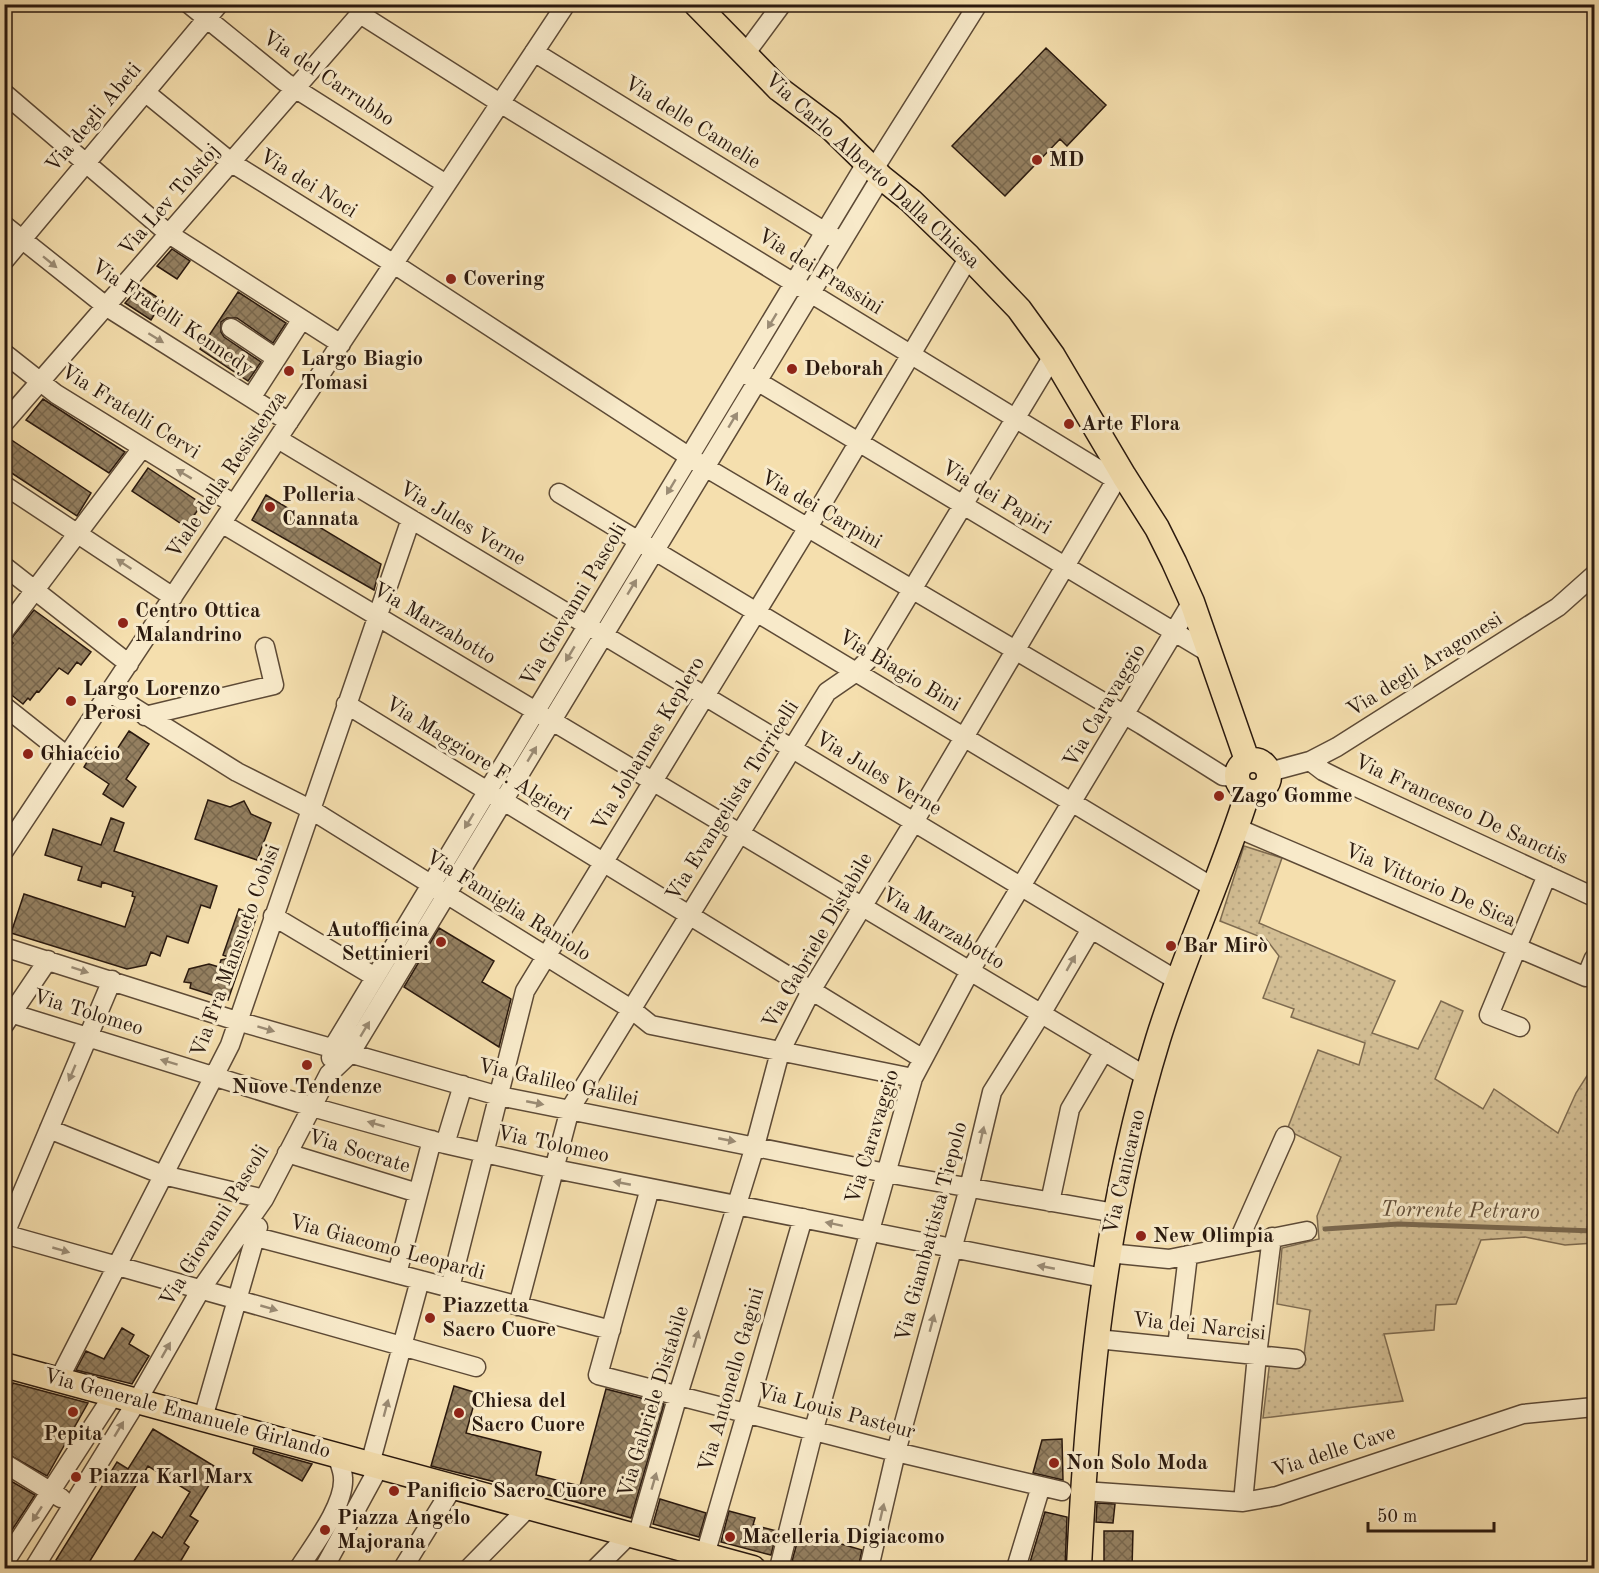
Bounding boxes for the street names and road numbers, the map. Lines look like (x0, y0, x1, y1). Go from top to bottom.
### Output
street label: Via del Carrubbo (258, 27, 398, 131)
street label: Via degli Abeti (42, 59, 146, 177)
street label: Via Carlo Alberto Dalla Chiesa (760, 69, 984, 273)
street label: Via delle Camelie (620, 73, 764, 173)
street label: Via Lev Tolstoj (116, 140, 224, 260)
street label: Via dei Noci (255, 146, 361, 222)
street label: Via dei Frassini (754, 225, 886, 319)
street label: Via Fratelli Kennedy (87, 256, 257, 380)
street label: Via Fratelli Cervi (57, 361, 203, 463)
street label: Viale della Resistenza (163, 387, 291, 563)
street label: Via dei Papiri (937, 457, 1055, 539)
street label: Via dei Carpini (757, 467, 885, 553)
street label: Via Jules Verne (395, 478, 529, 570)
street label: Via Giovanni Pascoli (517, 520, 631, 690)
street label: Via Marzabotto (369, 579, 499, 669)
street label: Via degli Aragonesi (1344, 609, 1506, 721)
street label: Via Biagio Bini (834, 626, 964, 716)
street label: Via Caravaggio (1060, 641, 1150, 771)
street label: Via Johannes Keplero (589, 653, 709, 835)
street label: Via Maggiore F. Algieri (381, 693, 575, 825)
street label: Via Evangelista Torricelli (663, 697, 803, 905)
street label: Via Jules Verne (811, 728, 945, 820)
street label: Via Francesco De Sanctis (1351, 751, 1571, 869)
street label: Via Vittorio De Sica (1341, 840, 1519, 932)
street label: Via Fra Mansueto Cobisi (188, 842, 284, 1060)
street label: Via Famiglia Raniolo (422, 847, 594, 965)
street label: Via Gabriele Distabile (759, 849, 877, 1033)
street label: Via Marzabotto (878, 884, 1008, 974)
street label: Via Tolomeo (30, 986, 146, 1040)
street label: Via Galileo Galilei (476, 1056, 640, 1110)
street label: Via Caravaggio (843, 1067, 903, 1207)
street label: Via Canicarao (1100, 1107, 1150, 1237)
street label: Via Giambattista Tiepolo (892, 1120, 972, 1344)
street label: Via Tolomeo (495, 1123, 611, 1167)
street label: Via Socrate (305, 1126, 413, 1178)
street label: Via Giovanni Pascoli (157, 1141, 273, 1311)
street label: Via Giacomo Leopardi (287, 1212, 487, 1284)
street label: Via Antonello Gagini (696, 1286, 768, 1474)
street label: Via Gabriele Distabile (615, 1304, 693, 1500)
street label: Via dei Narcisi (1131, 1310, 1267, 1344)
street label: Via Generale Emanuele Girlando (41, 1366, 333, 1462)
street label: Via Louis Pasteur (754, 1381, 918, 1443)
street label: Via delle Cave (1270, 1422, 1398, 1482)

